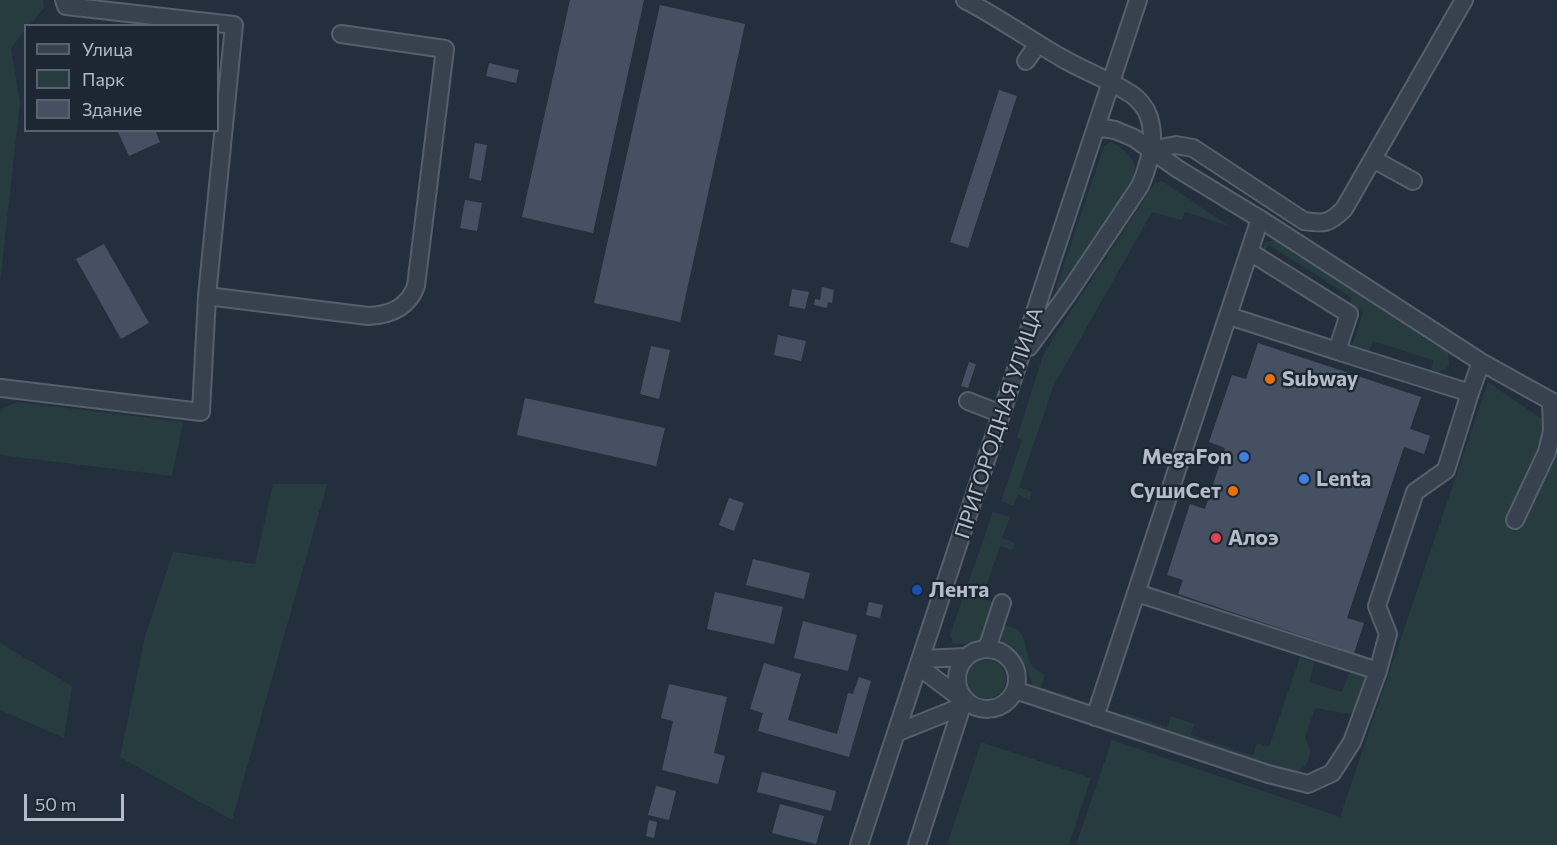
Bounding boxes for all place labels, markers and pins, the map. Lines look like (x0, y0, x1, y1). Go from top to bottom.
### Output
place label: Subway (1282, 366, 1358, 392)
marker: Subway (1263, 372, 1277, 386)
place label: MegaFon (1142, 444, 1232, 470)
marker: MegaFon (1237, 450, 1251, 464)
place label: Lenta (1316, 466, 1371, 492)
marker: Lenta (1297, 472, 1311, 486)
place label: СушиСет (1130, 478, 1221, 504)
marker: СушиСет (1226, 484, 1240, 498)
place label: Алоэ (1228, 525, 1279, 551)
marker: Алоэ (1209, 531, 1223, 545)
place label: Лента (929, 577, 989, 603)
marker: Лента (910, 583, 924, 597)

